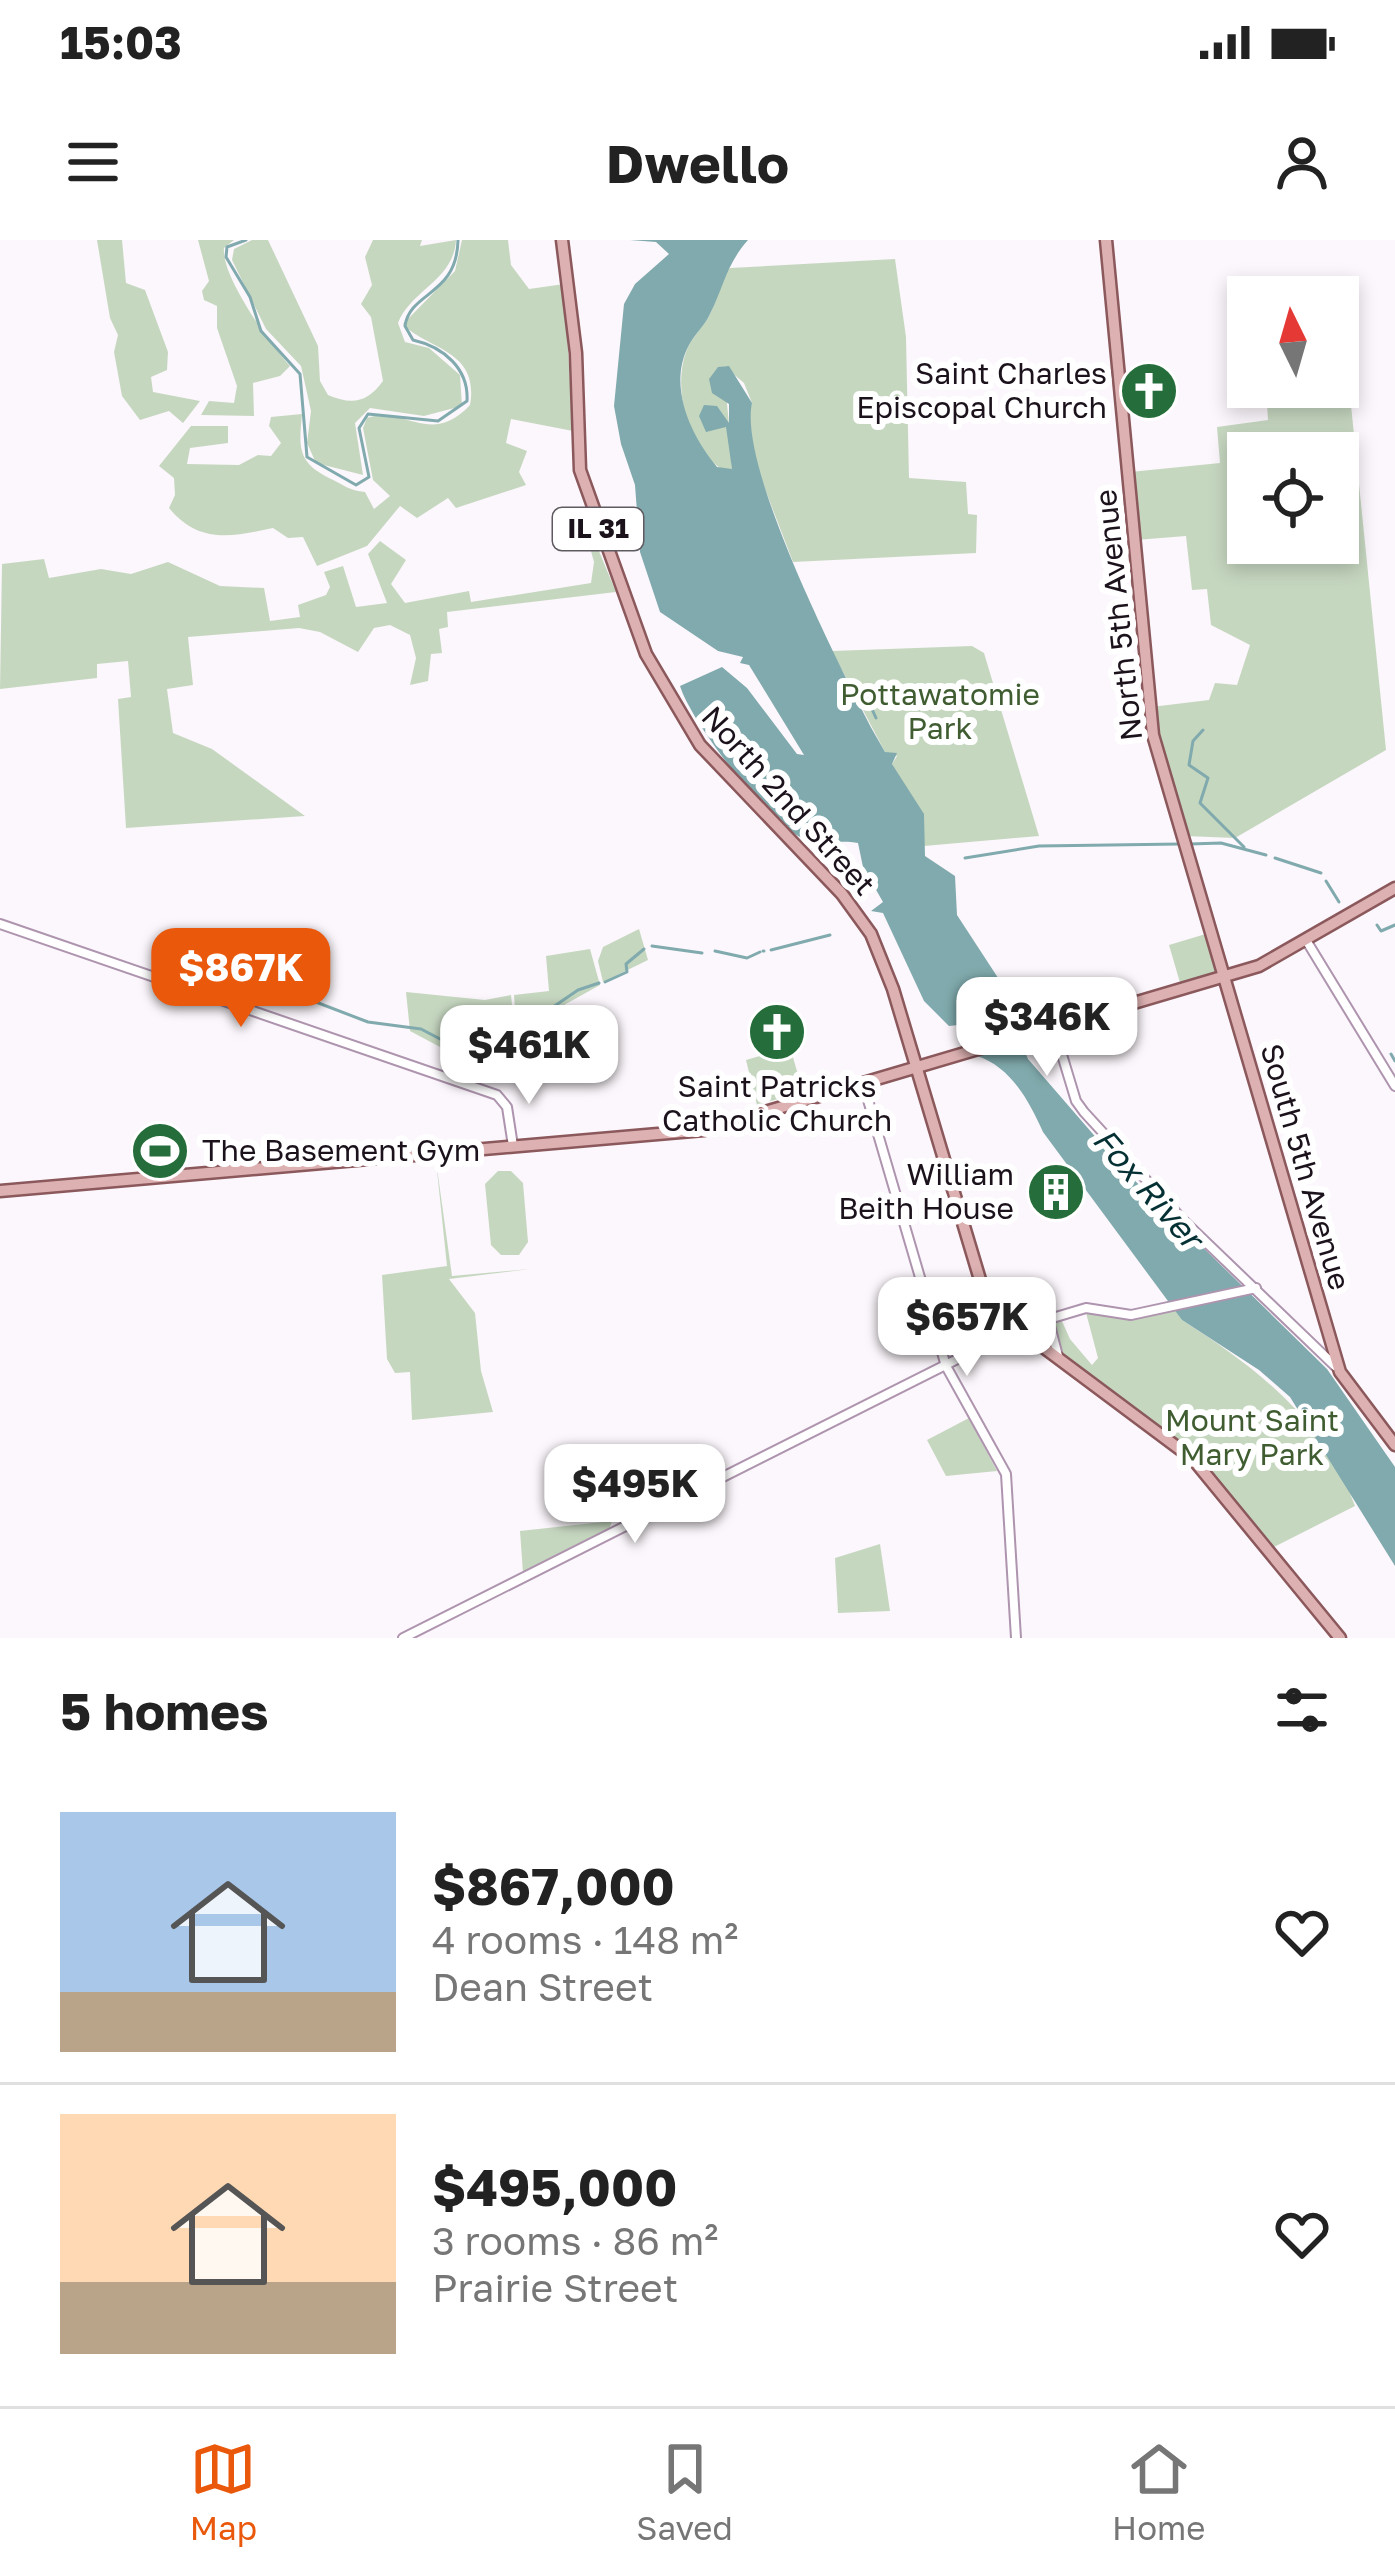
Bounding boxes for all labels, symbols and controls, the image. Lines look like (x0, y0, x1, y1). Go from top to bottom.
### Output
text: 15:03 (60, 15, 182, 69)
icon: menu (60, 129, 126, 195)
icon: person (1269, 129, 1335, 195)
text: Dwello (606, 130, 789, 195)
north arrow (1227, 276, 1359, 408)
map controls (1227, 276, 1359, 564)
place label: Saint Charles Episcopal Church (856, 355, 1107, 425)
church icon: Saint Charles Episcopal Church (1118, 360, 1180, 422)
button: locate (1227, 432, 1359, 564)
street label: North 5th Avenue (1087, 488, 1149, 742)
road number: IL 31 (553, 508, 643, 550)
park label: Pottawatomie Park (840, 676, 1040, 746)
street label: North 2nd Street (695, 698, 883, 902)
pin: $867K (157, 928, 325, 1030)
text: $867K (178, 943, 304, 990)
pin: $346K (963, 977, 1131, 1079)
text: $346K (983, 992, 1111, 1039)
church icon: Saint Patricks Catholic Church (746, 1001, 808, 1063)
pin: $461K (445, 1005, 613, 1107)
text: $461K (467, 1020, 591, 1067)
street label: South 5th Avenue (1254, 1039, 1358, 1294)
place label: Saint Patricks Catholic Church (662, 1068, 892, 1138)
sports icon: The Basement Gym (129, 1120, 191, 1182)
water label: Fox River (1086, 1120, 1214, 1259)
place label: The Basement Gym (202, 1132, 480, 1168)
place label: William Beith House (838, 1156, 1014, 1226)
building icon: William Beith House (1025, 1161, 1087, 1223)
pin: $657K (883, 1277, 1051, 1379)
text: $657K (905, 1292, 1029, 1339)
park label: Mount Saint Mary Park (1165, 1402, 1339, 1472)
pin: $495K (551, 1444, 719, 1546)
text: $495K (571, 1459, 699, 1506)
icon: filters (1269, 1677, 1335, 1743)
text: 5 homes (60, 1680, 269, 1741)
text: $867,000 (432, 1855, 675, 1916)
icon: home (156, 1860, 300, 2004)
icon: heart (1269, 1899, 1335, 1965)
text: 4 rooms · 148 m² (432, 1916, 738, 1963)
text: Dean Street (432, 1963, 653, 2010)
text: $495,000 (432, 2156, 677, 2217)
icon: home (156, 2162, 300, 2306)
icon: heart (1269, 2201, 1335, 2267)
text: 3 rooms · 86 m² (432, 2217, 718, 2264)
text: Prairie Street (432, 2264, 678, 2311)
tab: Map (190, 2436, 257, 2547)
tab: Saved (636, 2436, 733, 2547)
tab: Home (1112, 2436, 1205, 2547)

